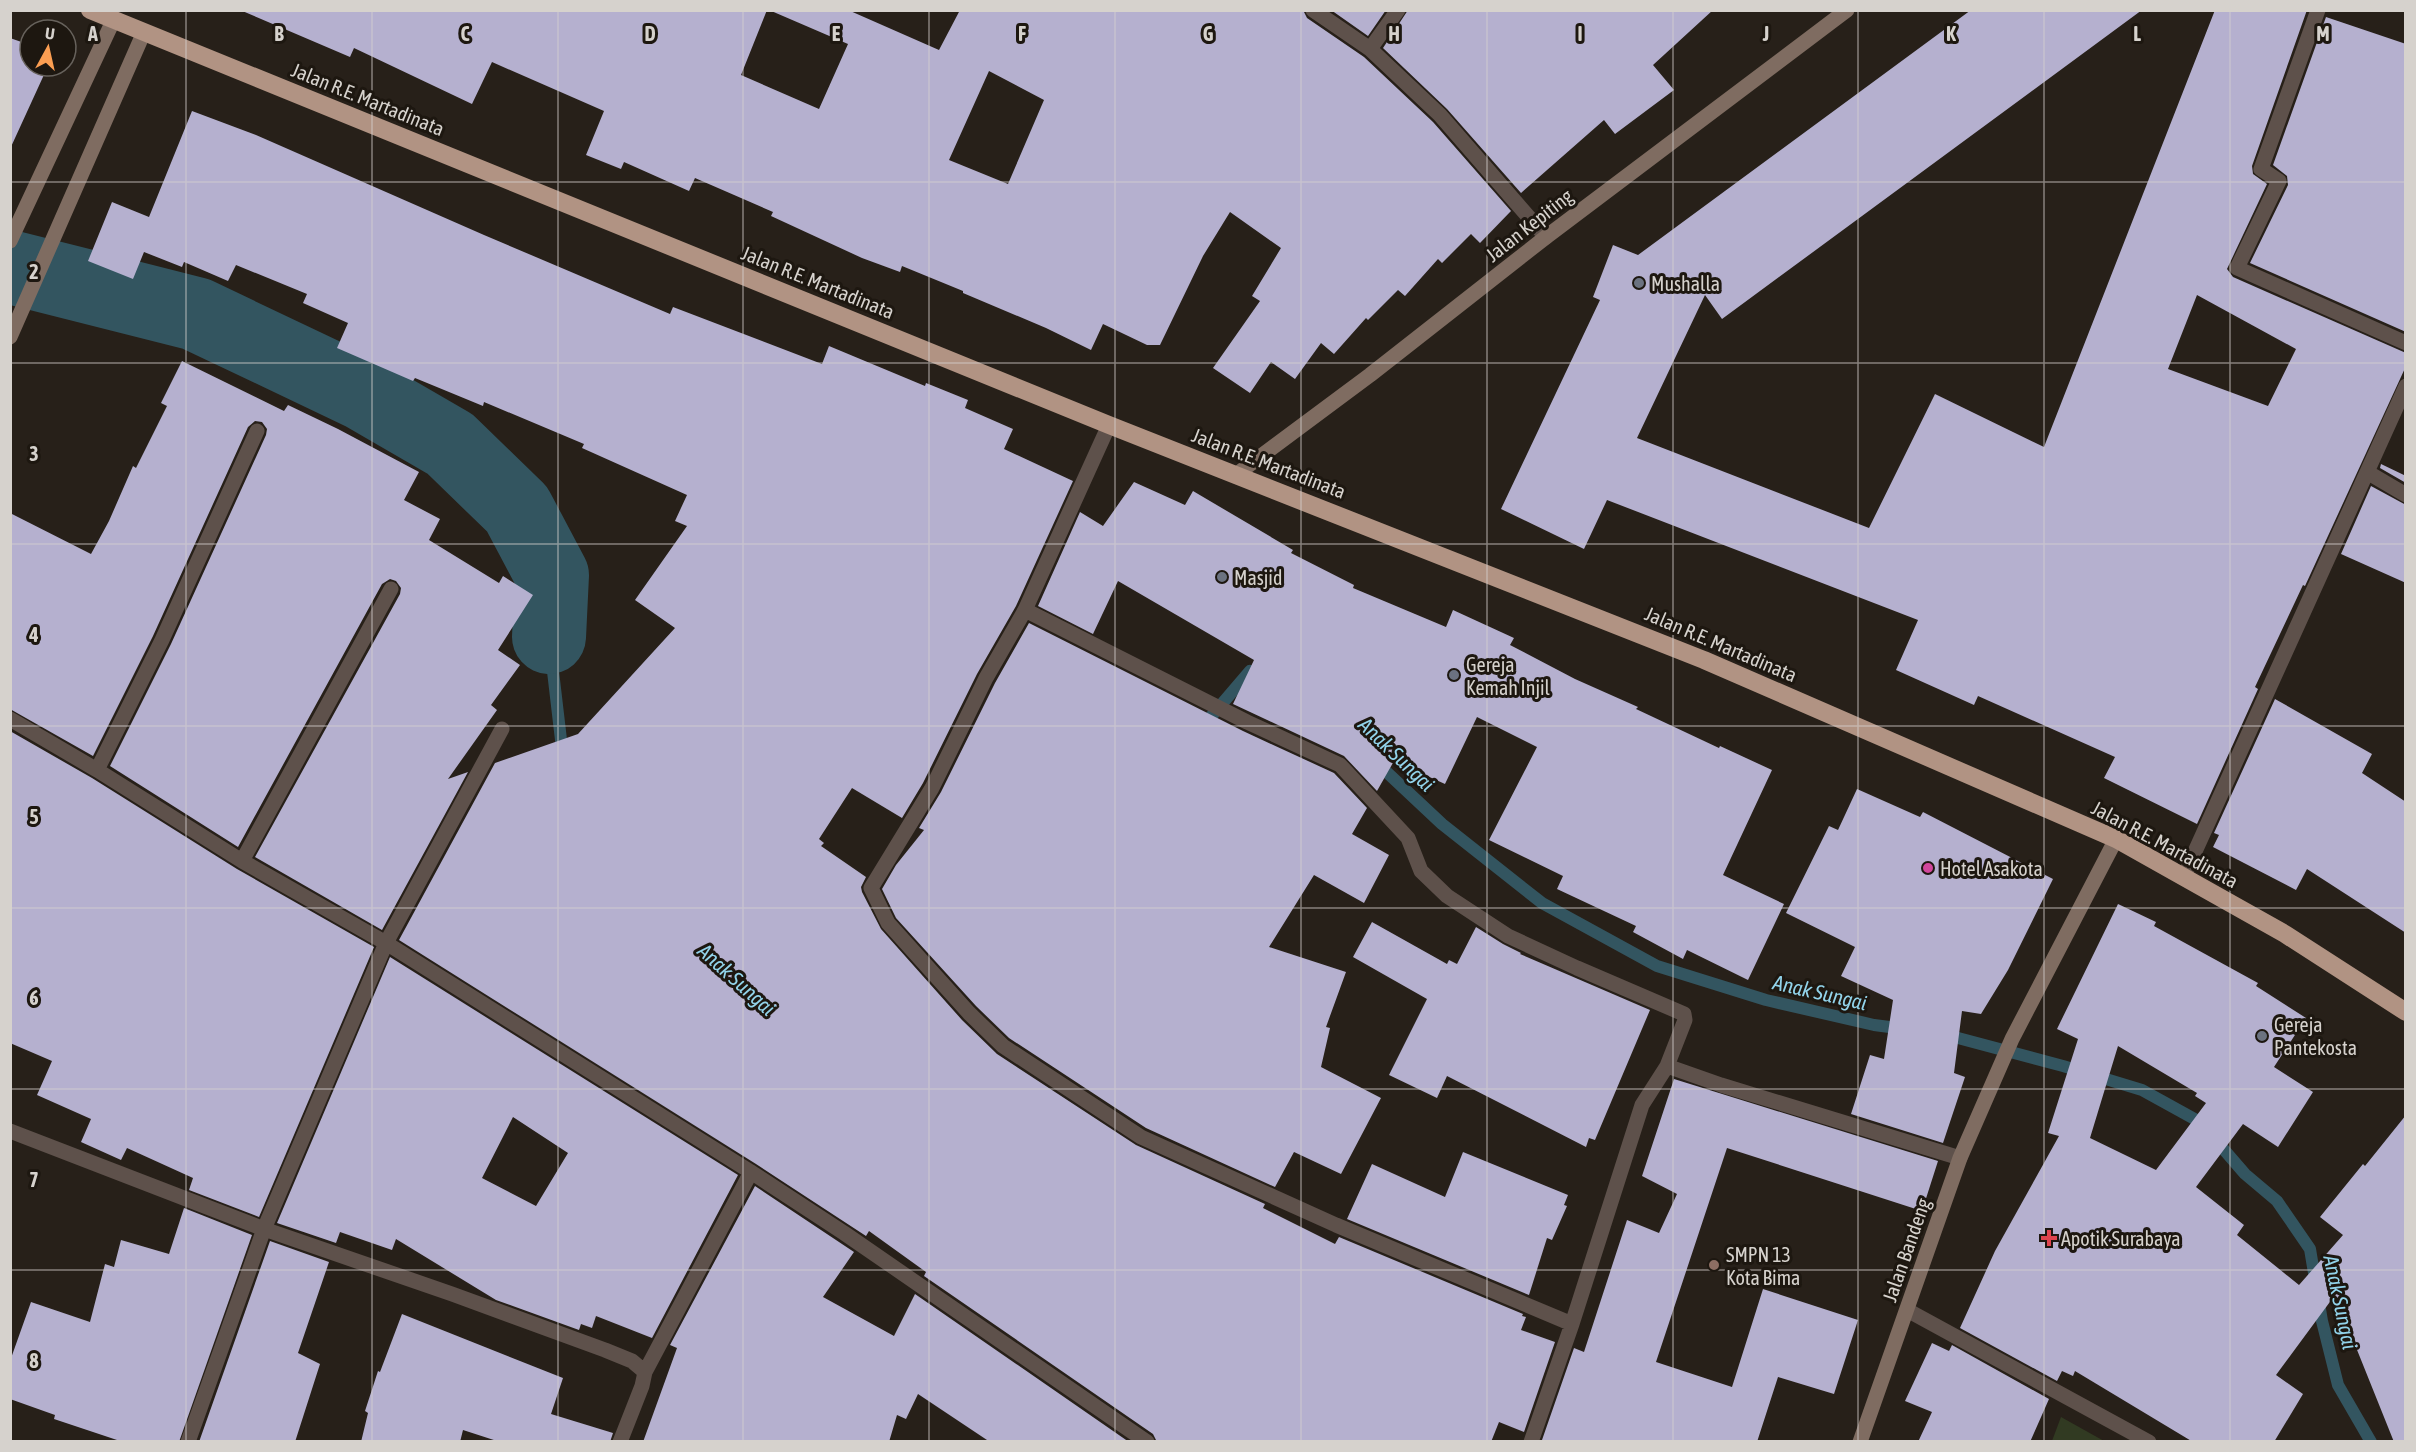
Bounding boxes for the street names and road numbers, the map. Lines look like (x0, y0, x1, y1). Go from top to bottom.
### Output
street label: Jalan R.E. Martadinata (288, 58, 448, 140)
street label: Jalan Kepiting (1481, 184, 1577, 266)
street label: Jalan R.E. Martadinata (738, 241, 898, 323)
street label: Jalan R.E. Martadinata (1189, 423, 1349, 503)
street label: Jalan R.E. Martadinata (1642, 602, 1800, 686)
street label: Jalan R.E. Martadinata (2088, 796, 2242, 892)
street label: Jalan Bandeng (1878, 1195, 1935, 1305)

